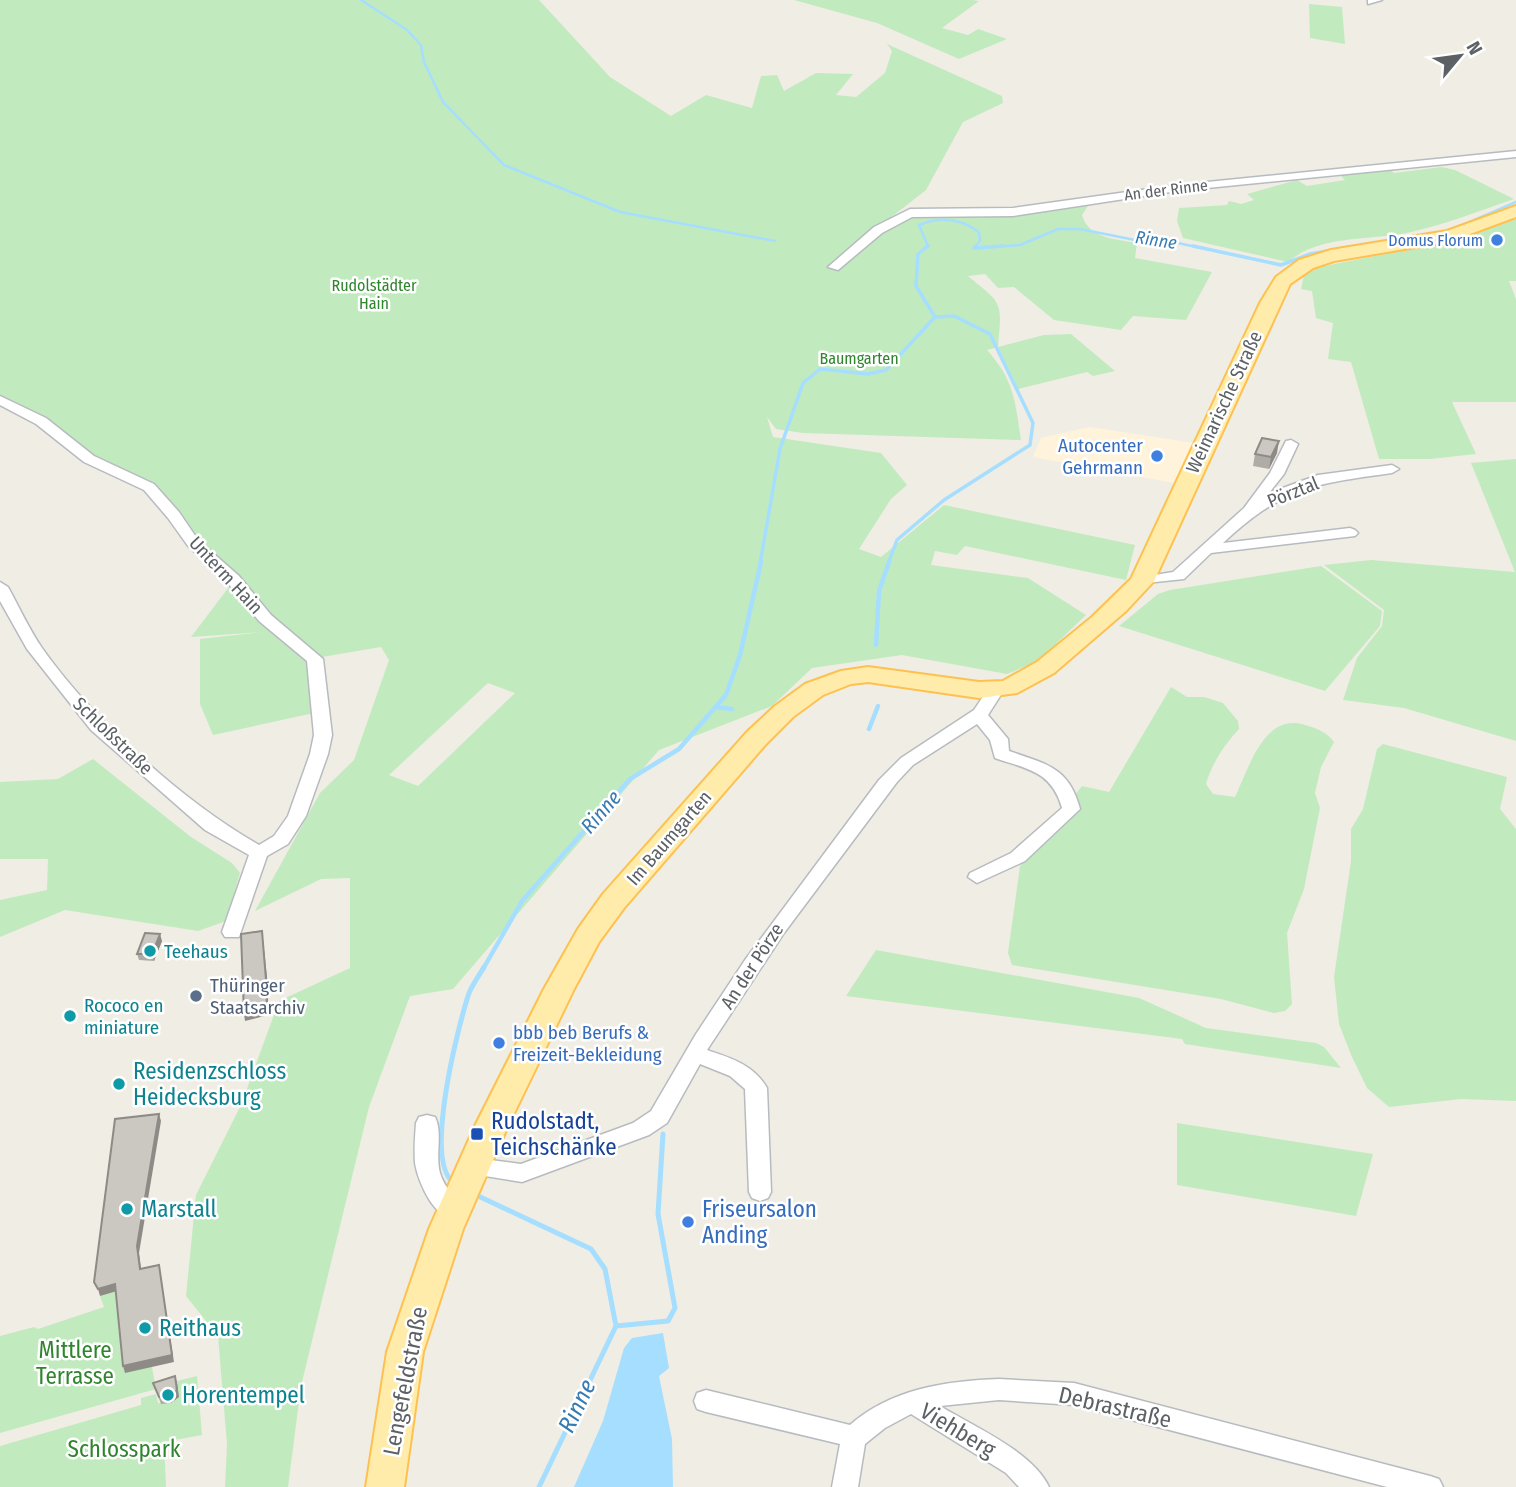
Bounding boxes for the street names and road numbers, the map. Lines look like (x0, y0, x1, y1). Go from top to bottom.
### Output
street label: An der Rinne (1123, 175, 1209, 205)
street label: Weimarische Straße (1181, 327, 1267, 477)
street label: Pörztal (1264, 471, 1322, 513)
street label: Unterm Hain (184, 531, 268, 619)
street label: Schloßstraße (68, 692, 158, 780)
street label: Im Baumgarten (622, 786, 716, 890)
street label: An der Pörze (716, 919, 788, 1013)
street label: Lengefeldstraße (377, 1304, 433, 1458)
street label: Debrastraße (1056, 1380, 1174, 1434)
street label: Viehberg (915, 1397, 1001, 1463)

